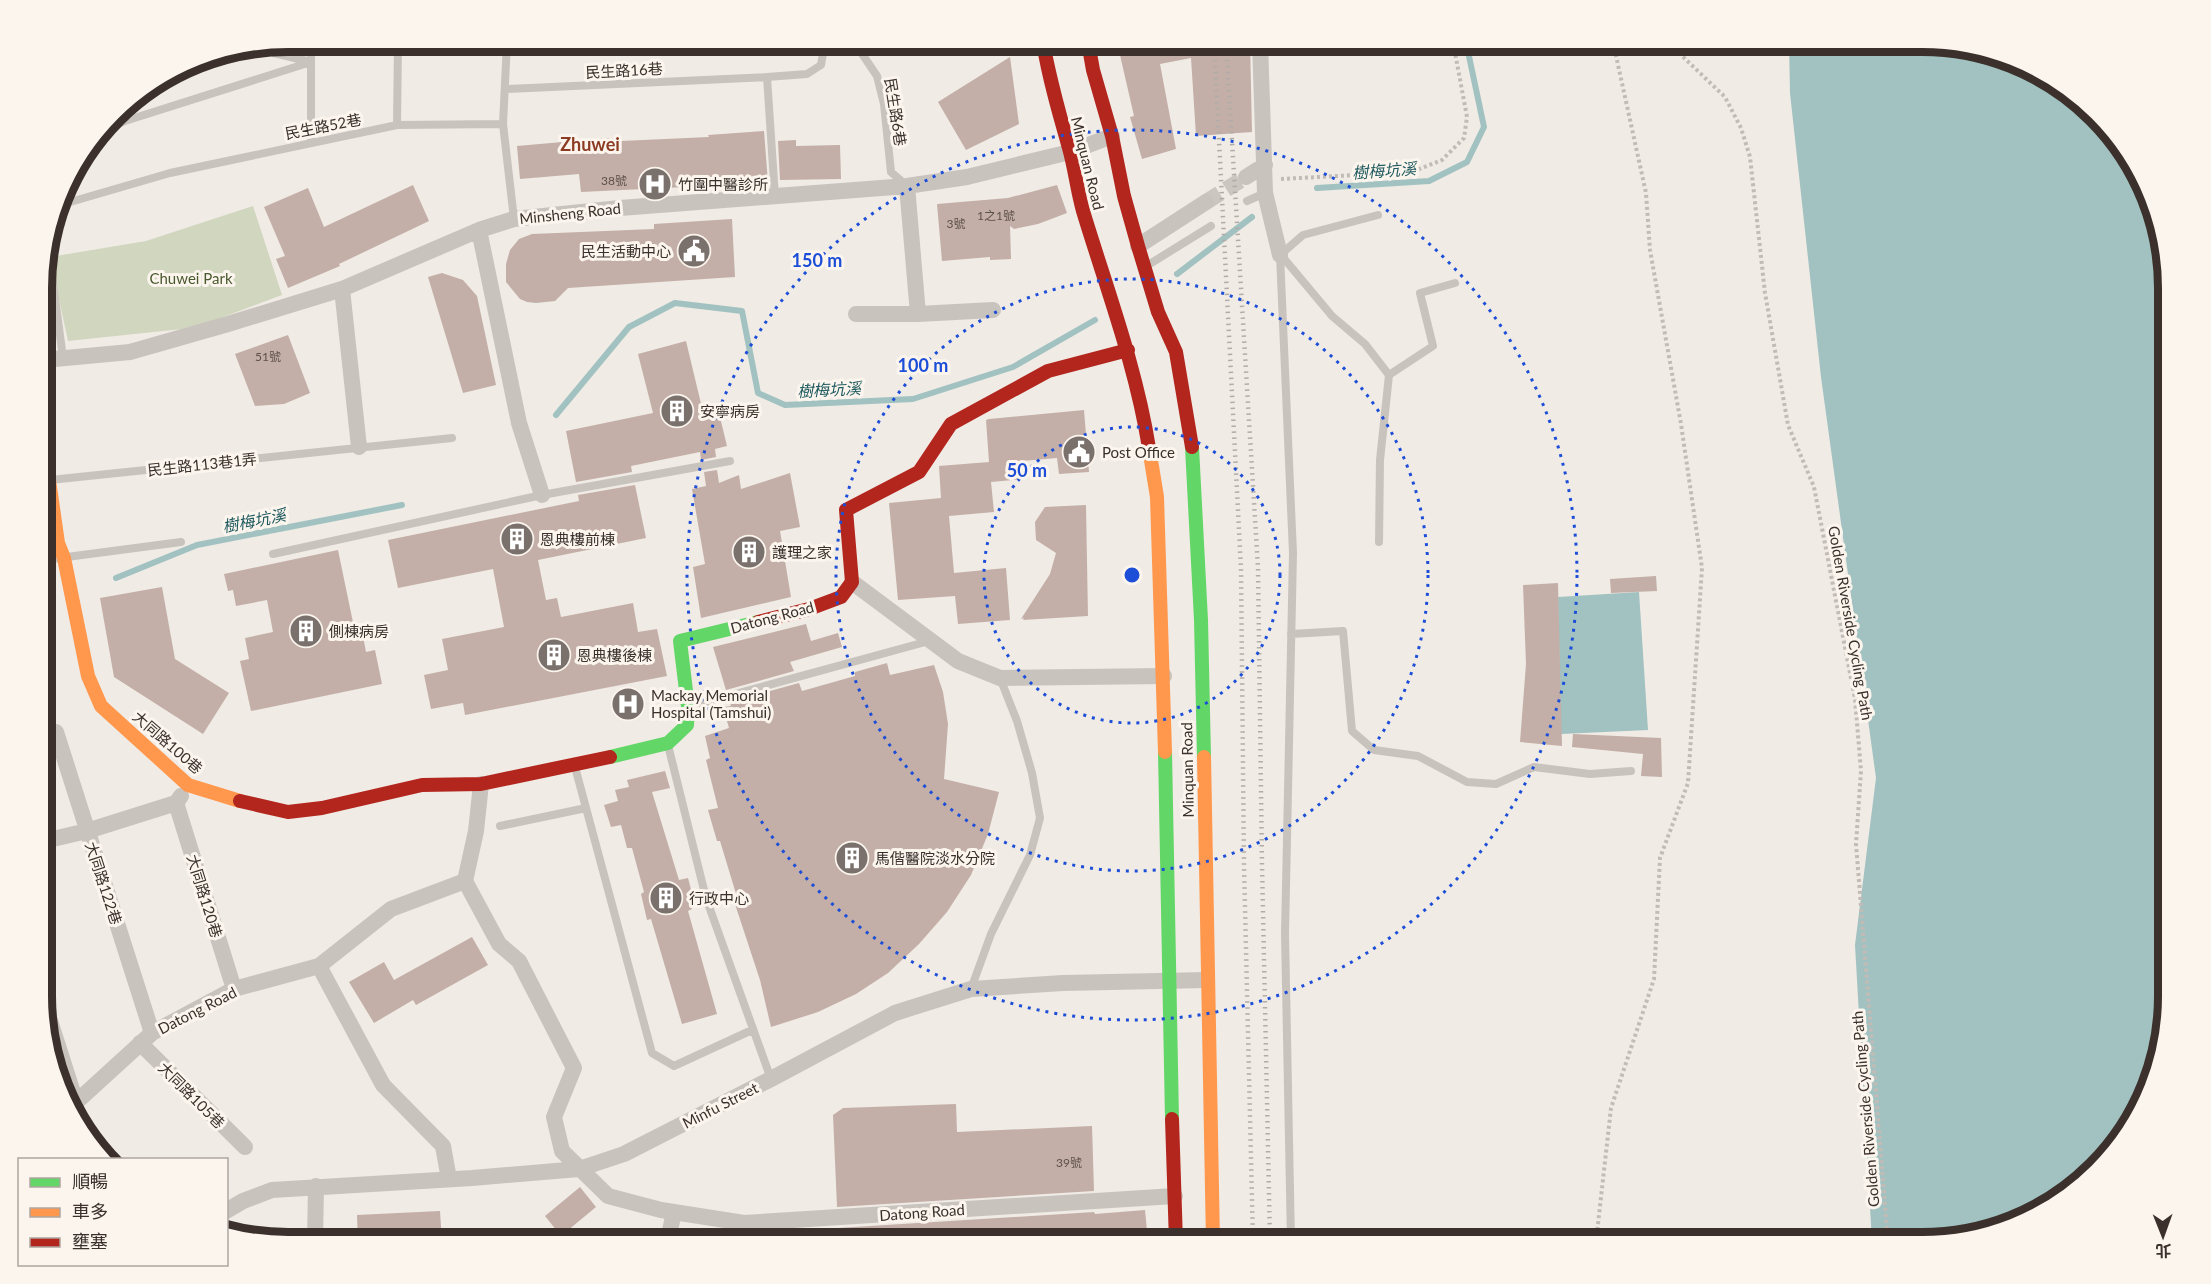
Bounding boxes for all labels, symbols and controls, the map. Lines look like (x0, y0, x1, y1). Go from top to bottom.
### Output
street label: 民生路16巷 (585, 59, 663, 81)
street label: 民生路6巷 (882, 77, 910, 147)
street label: 民生路52巷 (283, 110, 363, 142)
street label: Minquan Road (1068, 114, 1108, 212)
district label: Zhuwei (560, 133, 620, 155)
water label: 樹梅坑溪 (1351, 158, 1419, 182)
hospital icon: 竹圍中醫診所 (637, 166, 673, 202)
house number: 38號 (601, 173, 627, 188)
place label: 竹圍中醫診所 (678, 175, 768, 193)
street label: Minsheng Road (518, 199, 622, 227)
house number: 1之1號 (977, 208, 1015, 223)
house number: 3號 (947, 216, 965, 231)
public building icon: 民生活動中心 (676, 233, 712, 269)
place label: 民生活動中心 (581, 242, 671, 260)
text: 150 m (792, 249, 842, 271)
park label: Chuwei Park (149, 269, 233, 287)
house number: 51號 (255, 349, 281, 364)
text: 100 m (898, 354, 948, 376)
water label: 樹梅坑溪 (797, 378, 863, 400)
building icon: 安寧病房 (659, 393, 695, 429)
place label: 安寧病房 (700, 402, 760, 420)
public building icon: Post Office (1061, 434, 1097, 470)
place label: Post Office (1102, 443, 1175, 461)
street label: 民生路113巷1弄 (146, 449, 258, 479)
text: 50 m (1007, 459, 1047, 481)
water label: 樹梅坑溪 (221, 504, 289, 535)
building icon: 恩典樓前棟 (499, 521, 535, 557)
street label: Golden Riverside Cycling Path (1825, 524, 1877, 722)
place label: 恩典樓前棟 (540, 530, 615, 548)
building icon: 護理之家 (731, 534, 767, 570)
place label: 護理之家 (772, 543, 832, 561)
centre of rings (1122, 565, 1142, 585)
street label: Datong Road (728, 597, 816, 637)
building icon: 側棟病房 (288, 613, 324, 649)
place label: 側棟病房 (329, 622, 389, 640)
building icon: 恩典樓後棟 (536, 637, 572, 673)
place label: 恩典樓後棟 (577, 646, 652, 664)
hospital icon: Mackay Memorial Hospital (Tamshui) (610, 686, 646, 722)
place label: Mackay Memorial Hospital (Tamshui) (651, 686, 771, 721)
street label: 大同路100巷 (130, 707, 206, 777)
street label: Minquan Road (1177, 722, 1197, 818)
street label: 大同路122巷 (82, 839, 126, 927)
building icon: 馬偕醫院淡水分院 (834, 840, 870, 876)
place label: 馬偕醫院淡水分院 (875, 849, 995, 867)
street label: 大同路120巷 (184, 852, 226, 940)
building icon: 行政中心 (648, 880, 684, 916)
place label: 行政中心 (689, 889, 749, 907)
street label: Datong Road (155, 983, 239, 1037)
street label: Golden Riverside Cycling Path (1847, 1010, 1883, 1208)
street label: 大同路105巷 (155, 1058, 229, 1132)
street label: Minfu Street (679, 1078, 761, 1132)
house number: 39號 (1056, 1155, 1082, 1170)
legend (18, 1158, 228, 1266)
text: 順暢 (72, 1170, 108, 1192)
text: 車多 (72, 1200, 108, 1222)
street label: Datong Road (879, 1200, 965, 1224)
north arrow (2133, 1206, 2193, 1266)
text: 壅塞 (72, 1230, 108, 1252)
text: 北 (2155, 1242, 2171, 1261)

